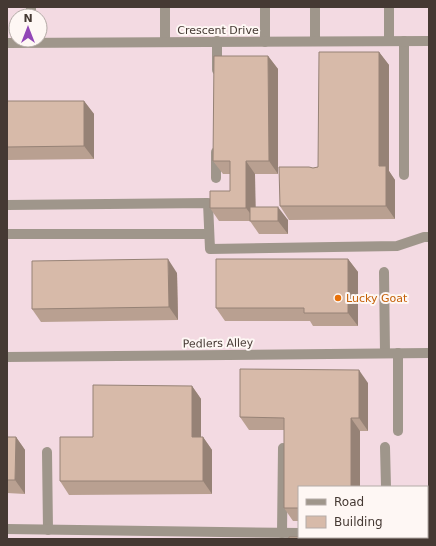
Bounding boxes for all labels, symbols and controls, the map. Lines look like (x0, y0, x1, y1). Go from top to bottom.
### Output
north arrow (8, 8, 48, 48)
text: N (23, 12, 33, 25)
street label: Crescent Drive (177, 24, 259, 37)
place label: Lucky Goat (346, 292, 408, 305)
marker: Lucky Goat (333, 293, 343, 303)
street label: Pedlers Alley (183, 336, 254, 351)
legend (298, 486, 428, 538)
text: Road (334, 495, 364, 509)
text: Building (334, 515, 383, 529)

